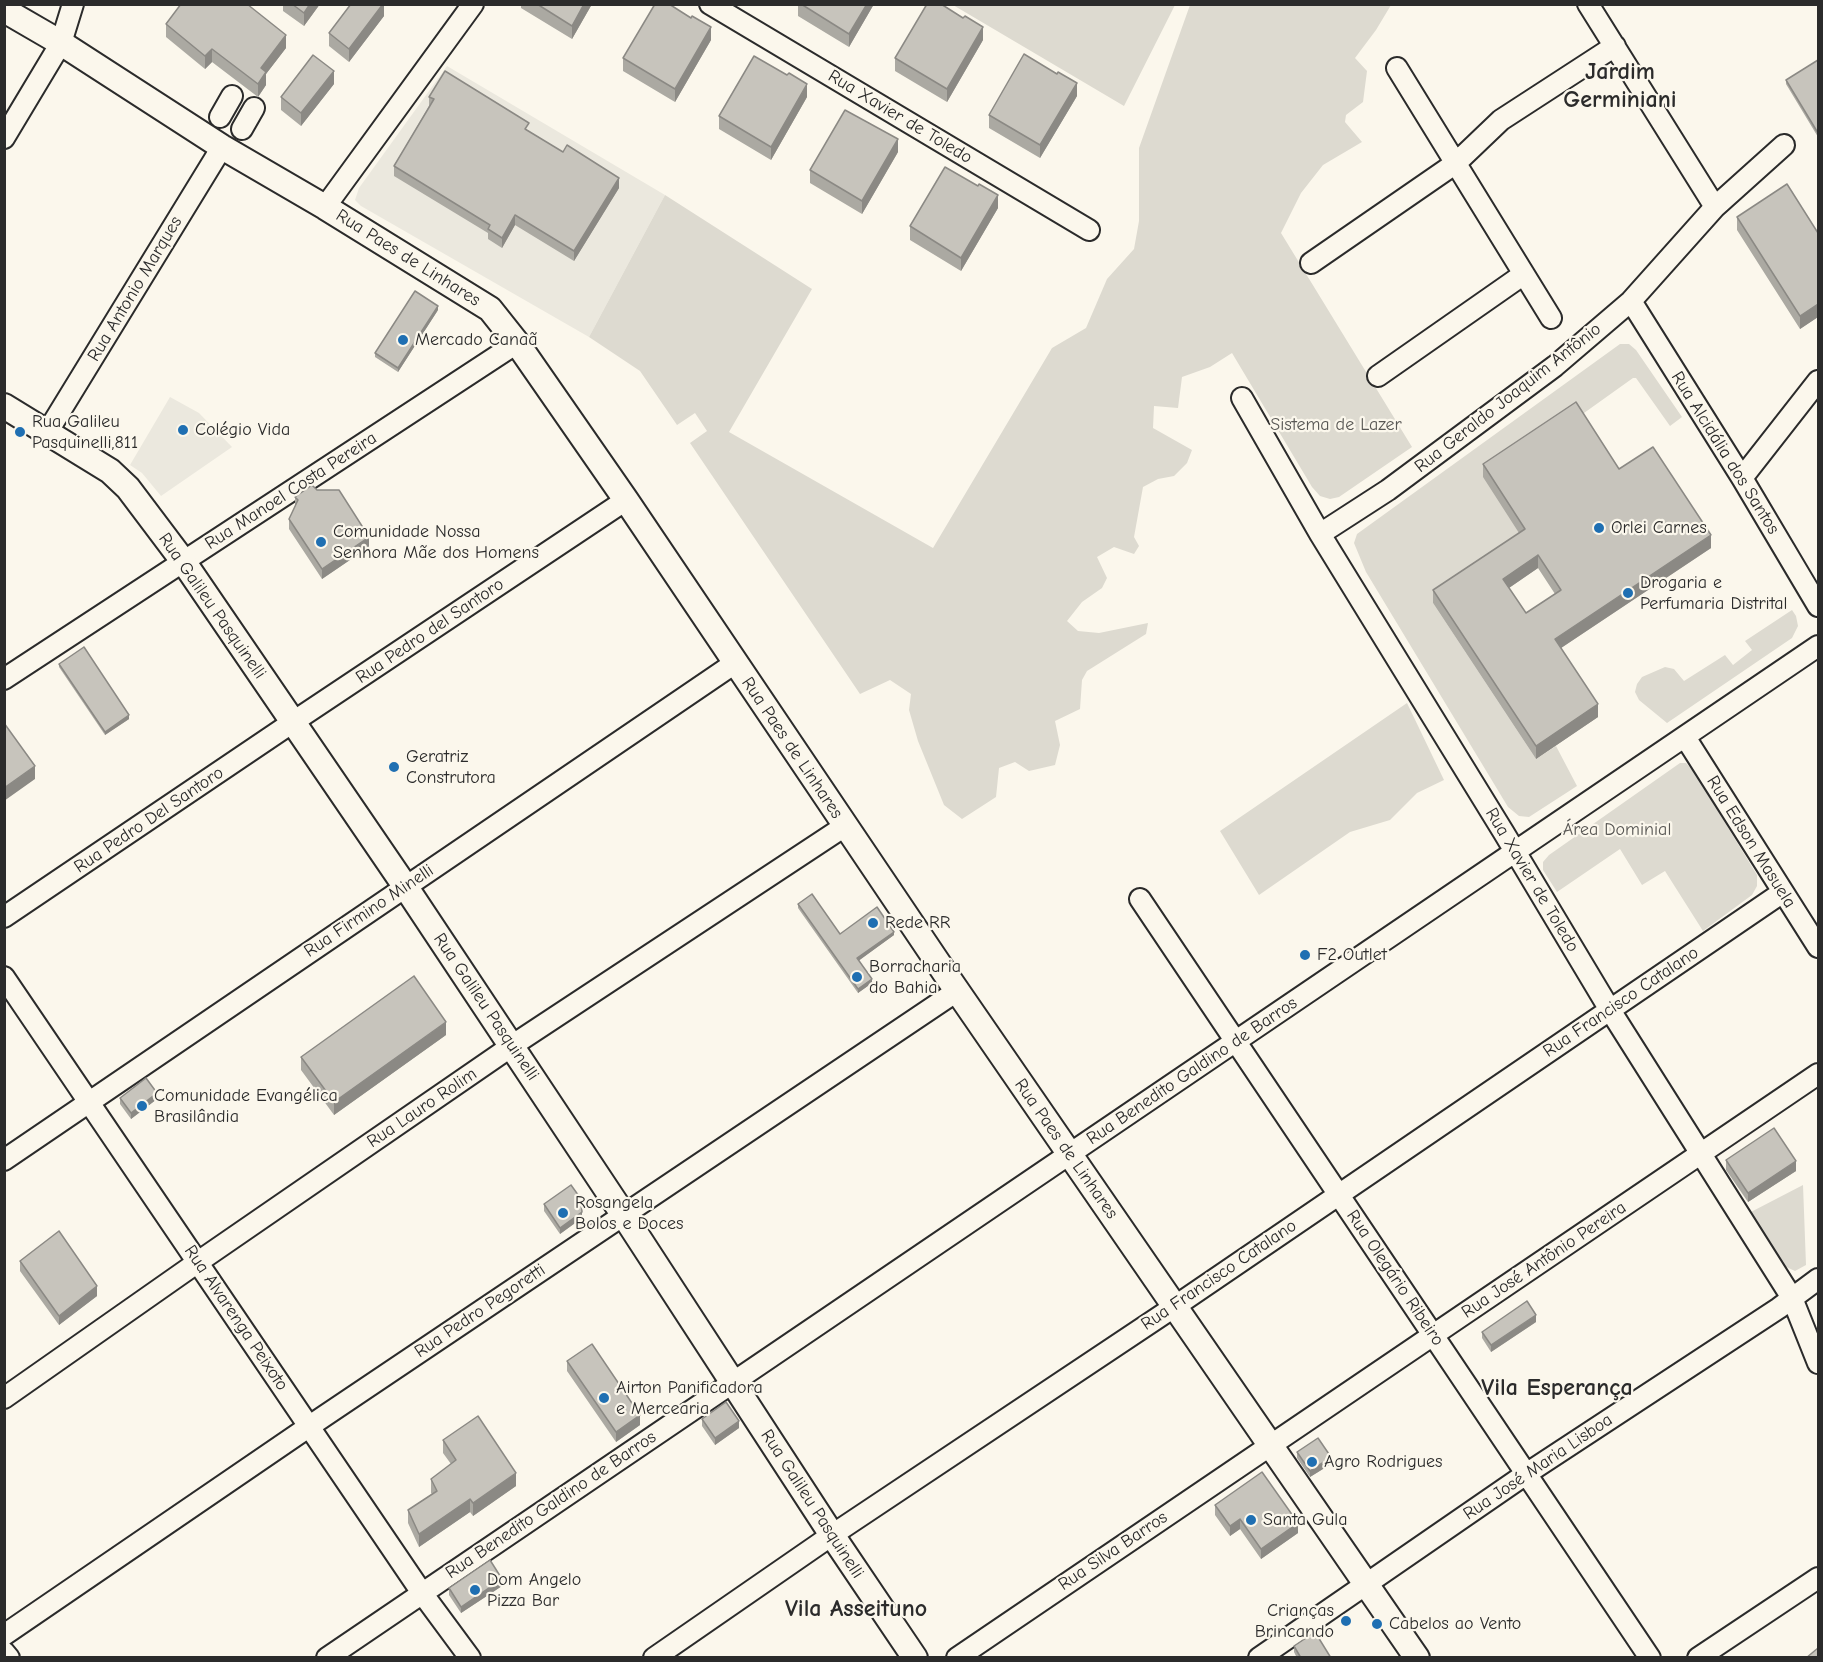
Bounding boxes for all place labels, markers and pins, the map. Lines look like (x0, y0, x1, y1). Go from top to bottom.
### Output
place label: Mercado Canaã (415, 329, 538, 351)
marker: Mercado Canaã (396, 333, 410, 347)
place label: Rua Galileu Pasquinelli,811 (32, 411, 138, 454)
place label: Colégio Vida (195, 419, 290, 441)
marker: Colégio Vida (176, 423, 190, 437)
marker: Rua Galileu Pasquinelli,811 (13, 425, 27, 439)
place label: Orlei Carnes (1611, 517, 1707, 539)
place label: Comunidade Nossa Senhora Mãe dos Homens (333, 521, 539, 564)
marker: Orlei Carnes (1592, 521, 1606, 535)
marker: Comunidade Nossa Senhora Mãe dos Homens (314, 535, 328, 549)
place label: Drogaria e Perfumaria Distrital (1640, 572, 1788, 614)
marker: Drogaria e Perfumaria Distrital (1621, 586, 1635, 600)
place label: Geratriz Construtora (406, 746, 496, 789)
marker: Geratriz Construtora (387, 760, 401, 774)
place label: Rede RR (885, 912, 951, 934)
marker: Rede RR (866, 916, 880, 930)
place label: F2 Outlet (1317, 944, 1387, 966)
marker: F2 Outlet (1298, 948, 1312, 962)
place label: Borracharia do Bahia (869, 956, 961, 998)
marker: Borracharia do Bahia (850, 970, 864, 984)
place label: Comunidade Evangélica Brasilândia (154, 1085, 338, 1128)
marker: Comunidade Evangélica Brasilândia (135, 1099, 149, 1113)
place label: Rosangela Bolos e Doces (575, 1192, 684, 1234)
marker: Rosangela Bolos e Doces (556, 1206, 570, 1220)
place label: Airton Panificadora e Mercearia (616, 1377, 763, 1420)
marker: Airton Panificadora e Mercearia (597, 1391, 611, 1405)
place label: Agro Rodrigues (1324, 1451, 1442, 1473)
marker: Agro Rodrigues (1305, 1455, 1319, 1469)
place label: Santa Gula (1263, 1509, 1347, 1531)
marker: Santa Gula (1244, 1513, 1258, 1527)
place label: Dom Angelo Pizza Bar (487, 1569, 581, 1612)
marker: Dom Angelo Pizza Bar (468, 1583, 482, 1597)
place label: Crianças Brincando (1255, 1600, 1334, 1642)
place label: Cabelos ao Vento (1389, 1613, 1521, 1635)
marker: Crianças Brincando (1339, 1614, 1353, 1628)
marker: Cabelos ao Vento (1370, 1617, 1384, 1631)

